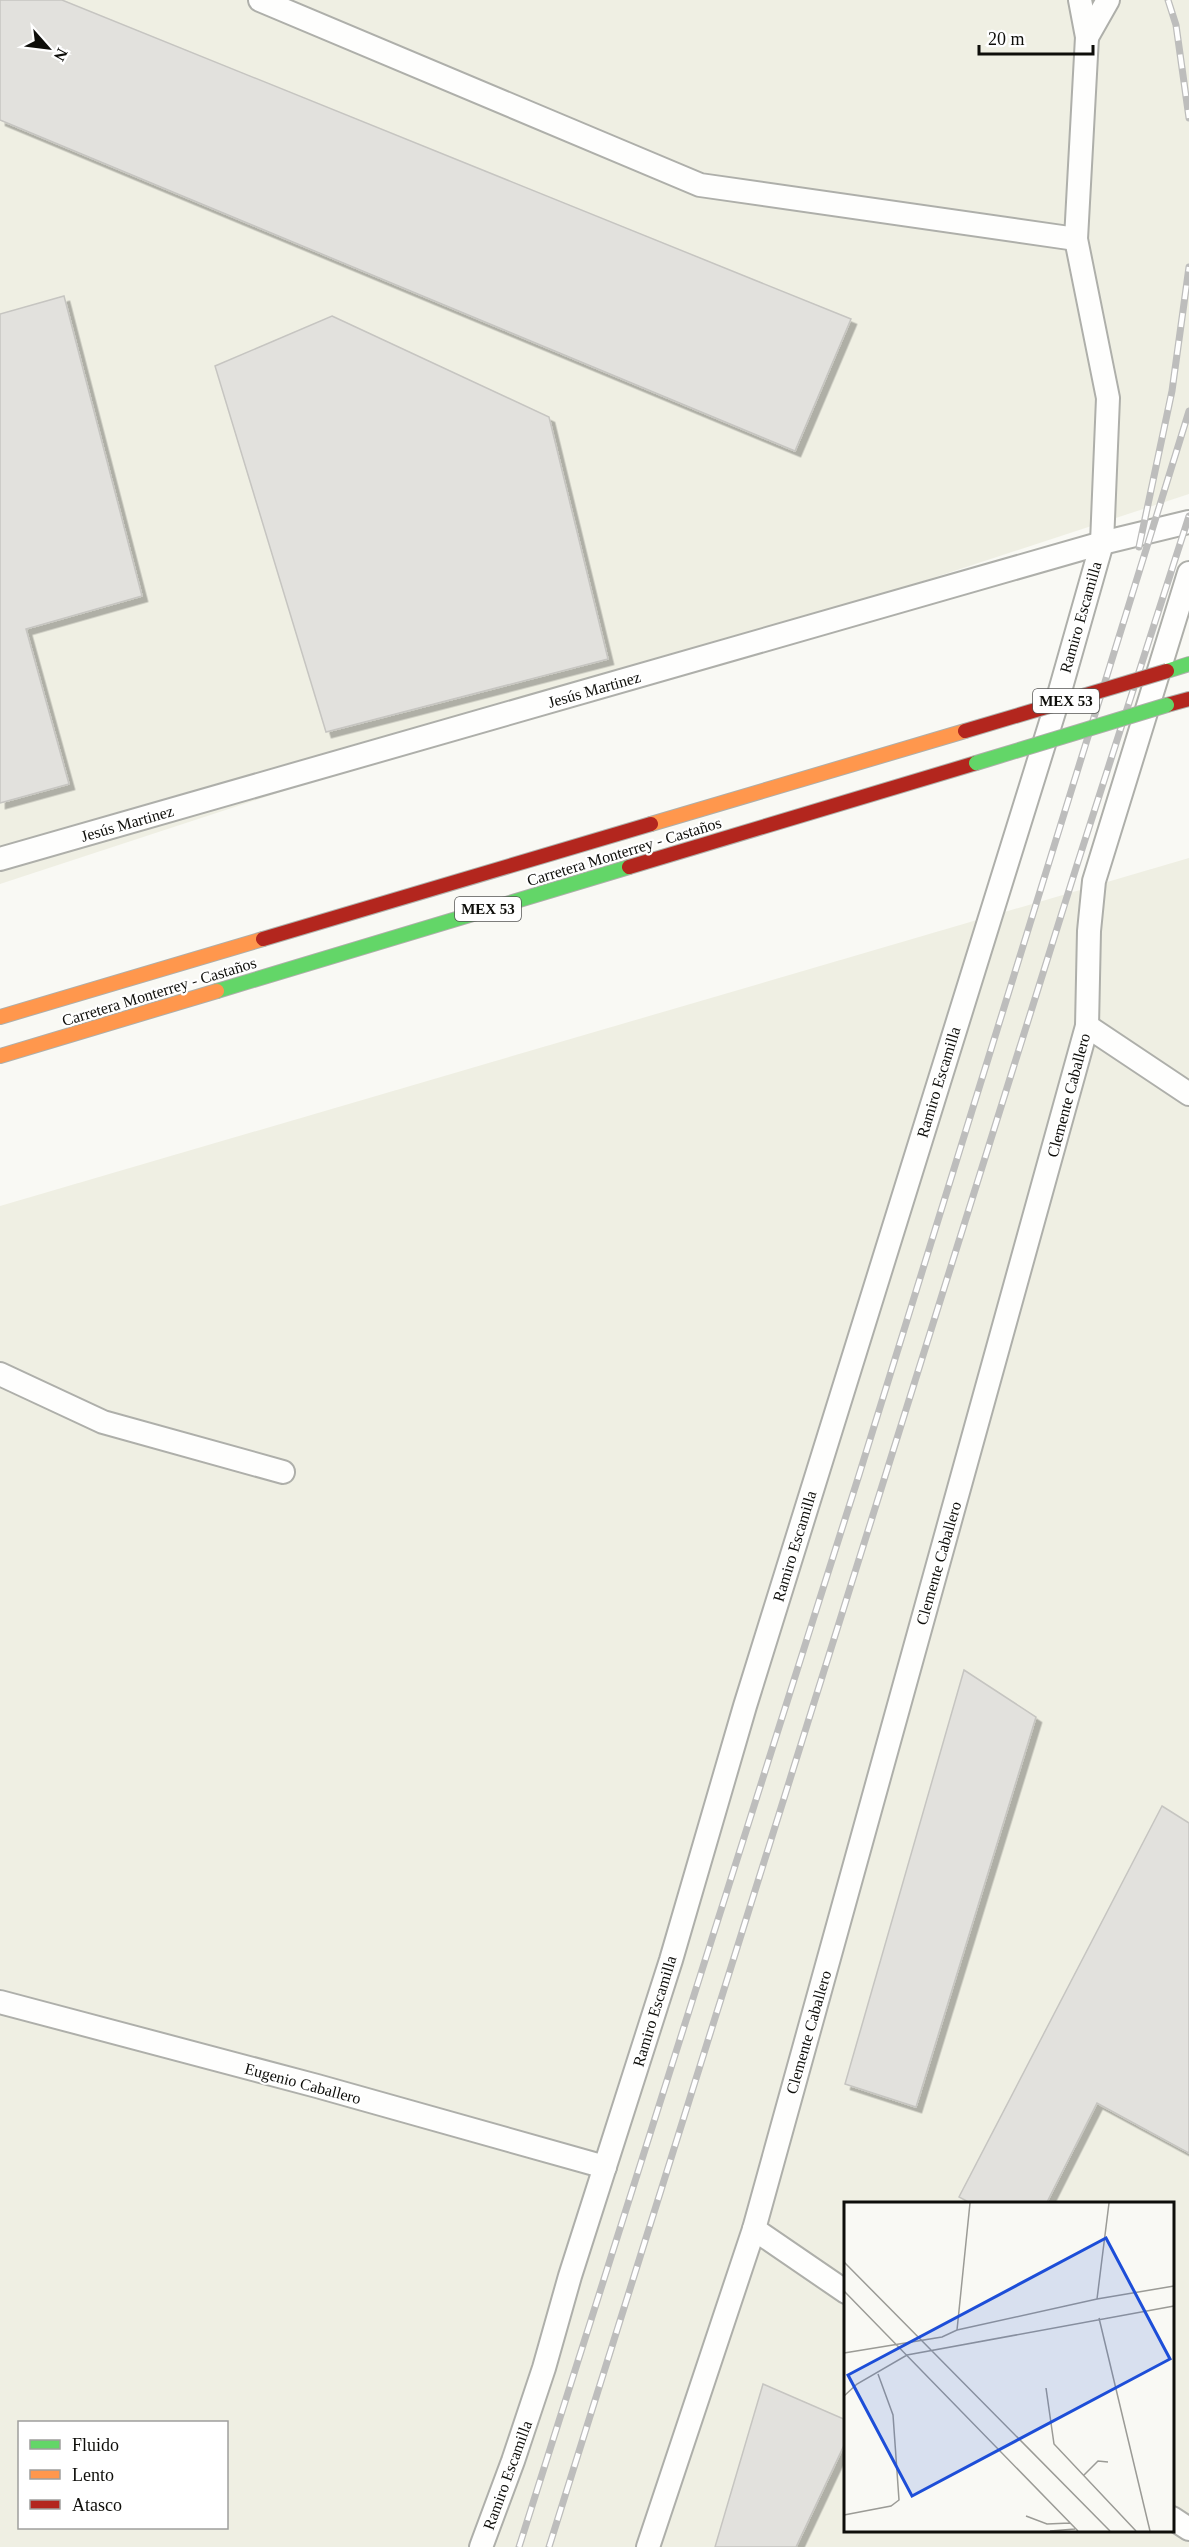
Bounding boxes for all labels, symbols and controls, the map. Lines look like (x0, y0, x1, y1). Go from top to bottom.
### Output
north arrow (18, 18, 78, 78)
scale bar (979, 18, 1093, 56)
text: 20 m (988, 29, 1025, 49)
text: N (50, 46, 71, 64)
street label: Ramiro Escamilla (1056, 559, 1105, 675)
street label: Jesús Martinez (546, 668, 642, 711)
road number: MEX 53 (1033, 689, 1099, 713)
street label: Jesús Martinez (79, 802, 175, 845)
street label: Carretera Monterrey - Castaños (525, 814, 724, 890)
road number: MEX 53 (455, 897, 521, 921)
street label: Carretera Monterrey - Castaños (60, 954, 259, 1030)
street label: Ramiro Escamilla (914, 1025, 963, 1140)
street label: Clemente Caballero (1044, 1031, 1093, 1159)
street label: Ramiro Escamilla (770, 1489, 819, 1604)
street label: Clemente Caballero (913, 1500, 964, 1627)
street label: Ramiro Escamilla (630, 1954, 679, 2069)
street label: Clemente Caballero (783, 1969, 834, 2096)
street label: Eugenio Caballero (243, 2060, 363, 2108)
inset map (844, 2202, 1174, 2532)
street label: Ramiro Escamilla (480, 2418, 535, 2532)
legend (18, 2421, 228, 2529)
text: Fluido (72, 2435, 119, 2455)
text: Lento (72, 2465, 114, 2485)
text: Atasco (72, 2495, 122, 2515)

